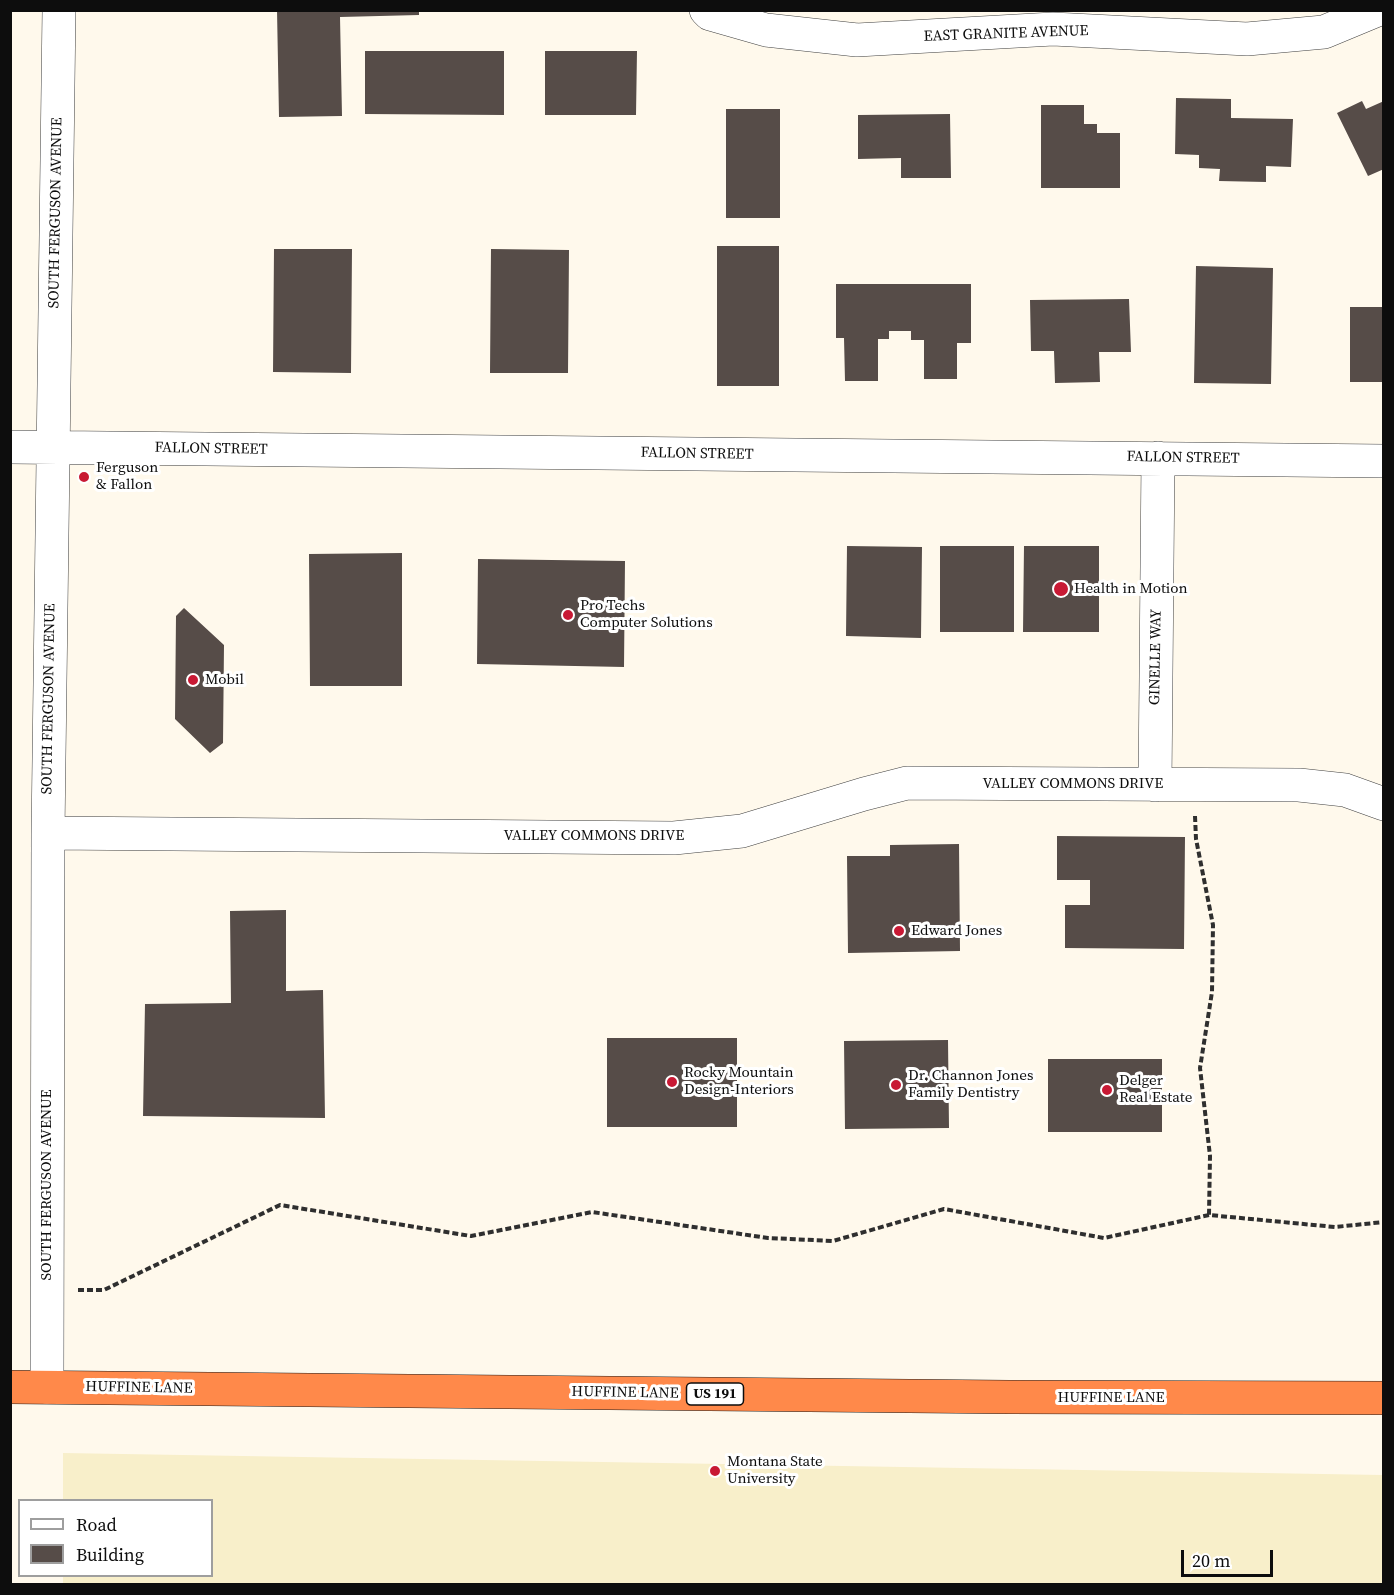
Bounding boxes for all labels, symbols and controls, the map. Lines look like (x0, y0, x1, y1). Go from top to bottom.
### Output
street label: EAST GRANITE AVENUE (923, 22, 1089, 46)
street label: SOUTH FERGUSON AVENUE (45, 117, 67, 309)
street label: FALLON STREET (154, 439, 268, 459)
street label: FALLON STREET (640, 444, 754, 464)
street label: FALLON STREET (1126, 448, 1240, 468)
place label: Ferguson & Fallon (96, 459, 158, 494)
marker: Ferguson & Fallon (77, 470, 91, 484)
marker: Health in Motion (1052, 580, 1070, 598)
place label: Health in Motion (1074, 580, 1188, 598)
place label: Pro Techs Computer Solutions (580, 597, 713, 632)
street label: SOUTH FERGUSON AVENUE (38, 603, 60, 795)
marker: Pro Techs Computer Solutions (561, 608, 575, 622)
street label: GINELLE WAY (1146, 609, 1166, 705)
place label: Mobil (205, 671, 244, 689)
marker: Mobil (186, 673, 200, 687)
street label: VALLEY COMMONS DRIVE (983, 775, 1163, 793)
street label: VALLEY COMMONS DRIVE (504, 827, 684, 845)
place label: Edward Jones (911, 922, 1002, 940)
marker: Edward Jones (892, 924, 906, 938)
place label: Rocky Mountain Design-Interiors (684, 1064, 794, 1099)
place label: Dr. Channon Jones Family Dentistry (908, 1067, 1033, 1102)
place label: Delger Real Estate (1119, 1072, 1192, 1107)
marker: Rocky Mountain Design-Interiors (665, 1075, 679, 1089)
marker: Dr. Channon Jones Family Dentistry (889, 1078, 903, 1092)
marker: Delger Real Estate (1100, 1083, 1114, 1097)
street label: SOUTH FERGUSON AVENUE (38, 1089, 56, 1281)
street label: HUFFINE LANE (85, 1378, 193, 1398)
street label: HUFFINE LANE (571, 1383, 679, 1403)
road number: US 191 (686, 1383, 744, 1405)
street label: HUFFINE LANE (1057, 1389, 1165, 1407)
place label: Montana State University (727, 1453, 823, 1488)
marker: Montana State University (708, 1464, 722, 1478)
legend (18, 1499, 213, 1577)
text: Road (76, 1512, 117, 1537)
scale bar (1184, 1538, 1276, 1576)
text: Building (76, 1542, 144, 1567)
text: 20 m (1192, 1548, 1230, 1573)

